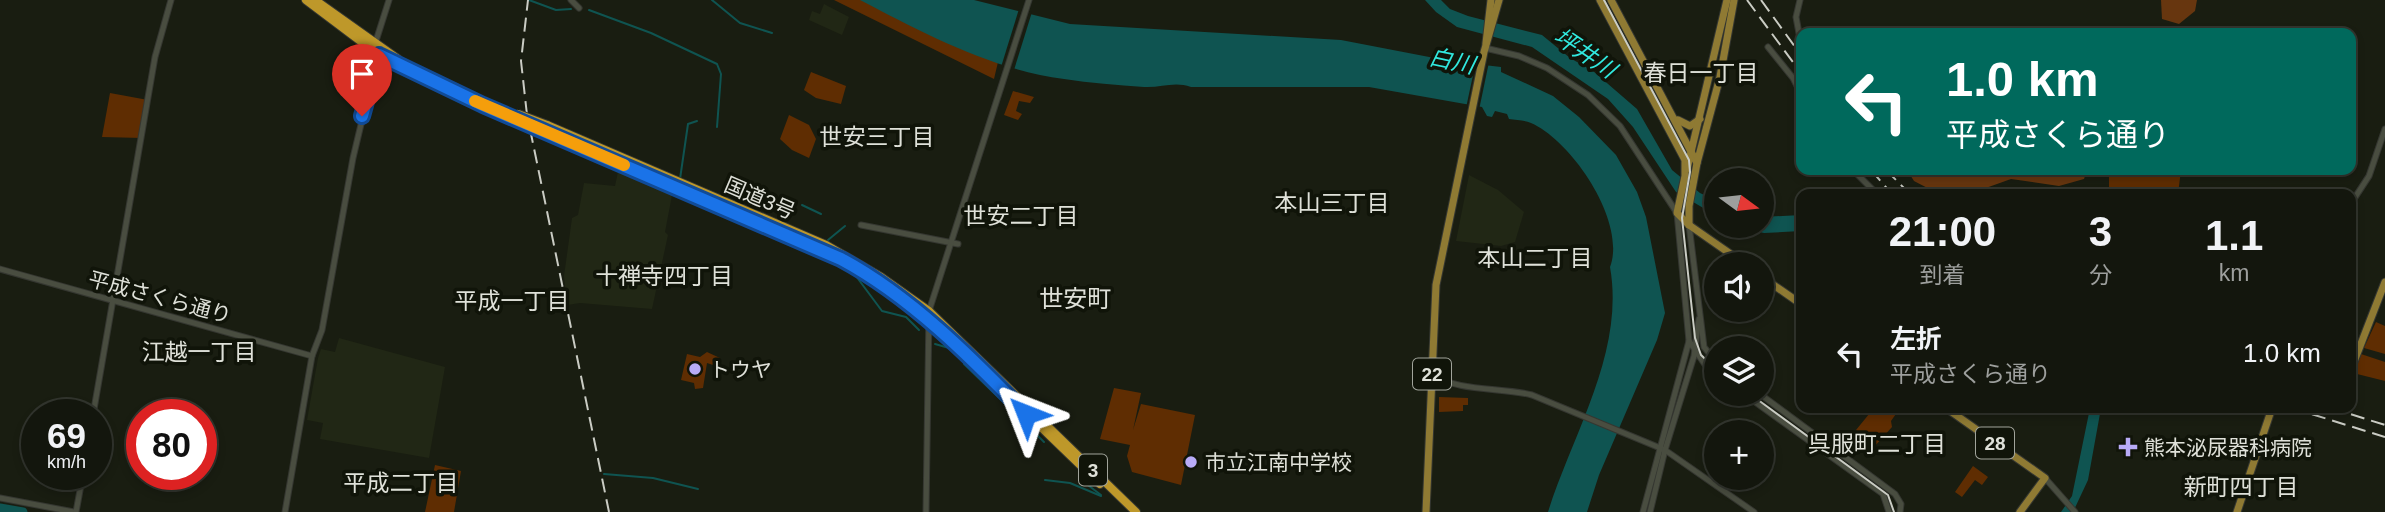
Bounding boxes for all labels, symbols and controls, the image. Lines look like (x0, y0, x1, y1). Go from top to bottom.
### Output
water label: 坪井川 (1549, 23, 1623, 85)
pin (332, 44, 392, 116)
water label: 白川 (1427, 44, 1480, 79)
text: 1.0 km (1946, 52, 2099, 106)
icon: arrive (343, 55, 381, 93)
icon: left (1831, 56, 1922, 147)
district label: 春日一丁目 (1644, 60, 1759, 86)
text: 平成さくら通り (1946, 117, 2170, 153)
district label: 世安三丁目 (820, 124, 935, 150)
north arrow (1704, 168, 1774, 238)
map controls (1704, 168, 1774, 490)
street label: 国道3号 (721, 173, 799, 223)
district label: 本山三丁目 (1275, 190, 1390, 216)
district label: 世安二丁目 (964, 203, 1079, 229)
text: 21:00 (1889, 208, 1996, 255)
text: 3 (2089, 208, 2112, 255)
text: 1.1 (2205, 212, 2263, 259)
district label: 本山二丁目 (1478, 245, 1593, 271)
button: sound (1704, 252, 1774, 322)
text: km (2219, 260, 2249, 286)
text: 到着 (1919, 262, 1965, 288)
text: 分 (2089, 262, 2112, 288)
district label: 十禅寺四丁目 (595, 263, 733, 289)
street label: 平成さくら通り (86, 267, 234, 327)
district label: 世安町 (1039, 285, 1111, 312)
district label: 平成一丁目 (455, 288, 570, 314)
text: 左折 (1890, 324, 1942, 354)
icon: left (1831, 335, 1869, 373)
button: layers (1704, 336, 1774, 406)
text: 1.0 km (2243, 338, 2321, 368)
district label: 江越一丁目 (142, 339, 257, 365)
place label: トウヤ (709, 358, 772, 381)
road number: 22 (1413, 358, 1451, 390)
marker: トウヤ (687, 361, 703, 377)
text: 平成さくら通り (1890, 361, 2051, 387)
position arrow (989, 377, 1063, 451)
speed limit sign: 80 (126, 399, 217, 490)
text: 69 (47, 416, 86, 455)
button: + (1704, 420, 1774, 490)
road number: 28 (1976, 428, 2014, 458)
district label: 呉服町二丁目 (1808, 431, 1946, 457)
place label: 熊本泌尿器科病院 (2144, 436, 2312, 459)
marker: 熊本泌尿器科病院 (2118, 437, 2138, 457)
place label: 市立江南中学校 (1205, 451, 1352, 474)
text: km/h (47, 452, 86, 472)
road number: 3 (1079, 454, 1107, 485)
marker: 市立江南中学校 (1183, 454, 1199, 470)
district label: 平成二丁目 (344, 470, 459, 496)
district label: 新町四丁目 (2184, 474, 2299, 500)

